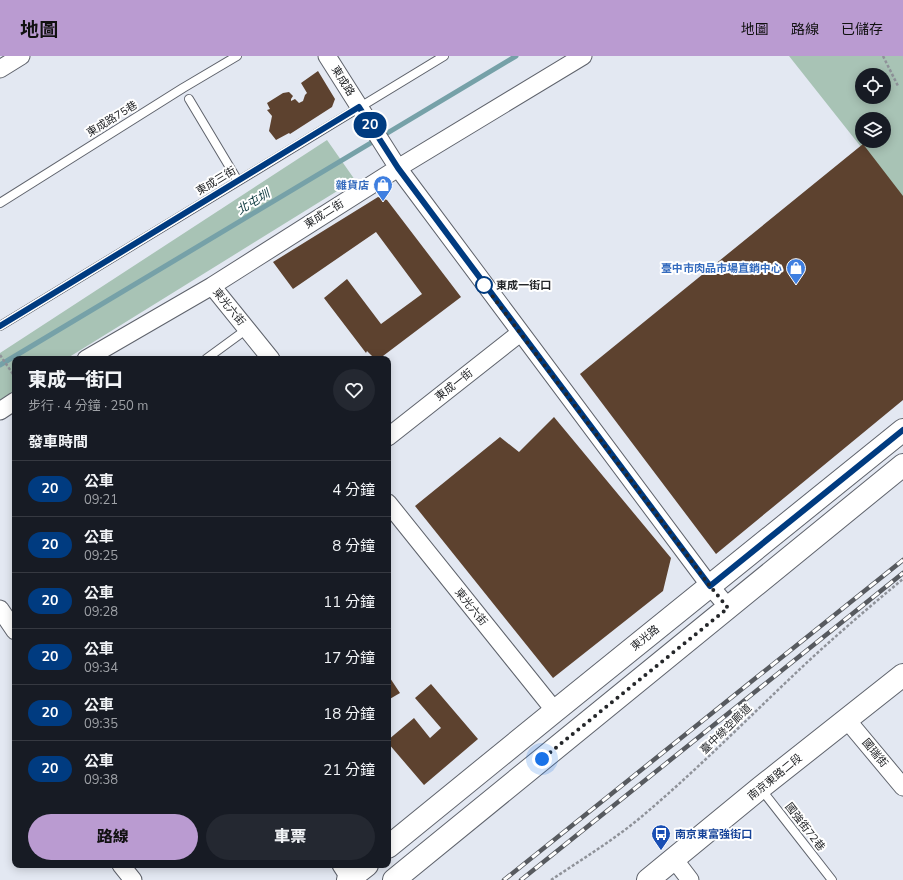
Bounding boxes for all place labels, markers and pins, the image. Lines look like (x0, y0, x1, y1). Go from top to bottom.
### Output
shop icon: 雜貨店 (372, 174, 394, 202)
place label: 雜貨店 (336, 178, 369, 193)
shop icon: 臺中市肉品市場直銷中心 (785, 257, 807, 285)
place label: 臺中市肉品市場直銷中心 (661, 261, 782, 276)
marker: 東成一街口 (475, 276, 493, 294)
place label: 東成一街口 (496, 278, 551, 293)
bus stop icon: 南京東富強街口 (650, 823, 672, 851)
place label: 南京東富強街口 (675, 827, 752, 842)

